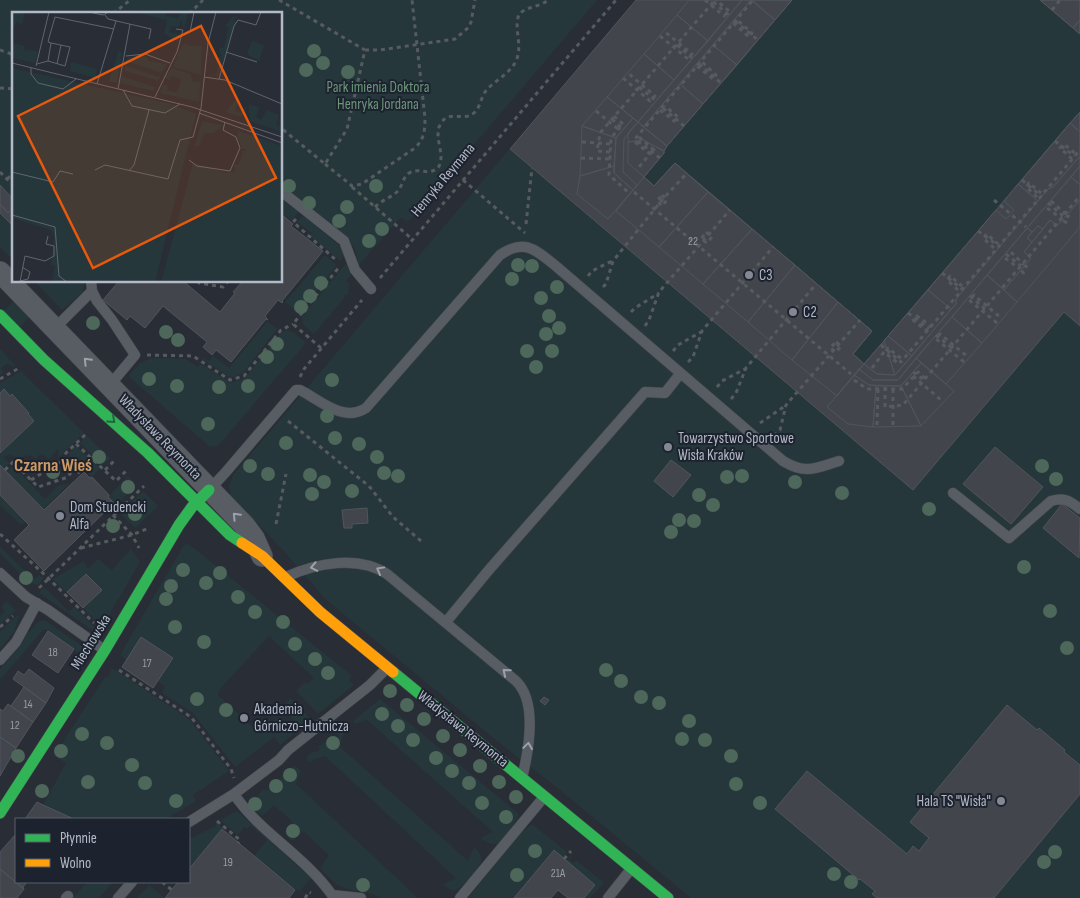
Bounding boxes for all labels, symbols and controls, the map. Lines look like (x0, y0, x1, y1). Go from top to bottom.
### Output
inset map (12, 12, 282, 282)
park label: Park imienia Doktora Henryka Jordana (327, 78, 430, 114)
street label: Henryka Reymana (407, 139, 479, 221)
house number: 22 (688, 234, 698, 249)
place label: C3 (759, 266, 773, 285)
marker: C3 (743, 269, 755, 281)
place label: C2 (803, 303, 817, 322)
marker: C2 (787, 306, 799, 318)
one-way arrow (83, 358, 92, 367)
street label: Władysława Reymonta (114, 390, 206, 484)
one-way arrow (107, 414, 116, 423)
place label: Towarzystwo Sportowe Wisła Kraków (678, 429, 794, 465)
marker: Towarzystwo Sportowe Wisła Kraków (662, 441, 674, 453)
district label: Czarna Wieś (14, 455, 92, 476)
place label: Dom Studencki Alfa (69, 498, 146, 534)
marker: Dom Studencki Alfa (54, 510, 66, 522)
one-way arrow (233, 513, 242, 522)
one-way arrow (309, 562, 318, 572)
one-way arrow (376, 566, 385, 576)
street label: Miechowska (67, 611, 116, 673)
house number: 18 (48, 645, 58, 660)
house number: 17 (143, 656, 152, 671)
one-way arrow (503, 670, 512, 678)
street label: Władysława Reymonta (414, 686, 513, 772)
house number: 14 (23, 697, 33, 712)
place label: Akademia Górniczo-Hutnicza (253, 700, 349, 736)
marker: Akademia Górniczo-Hutnicza (238, 712, 250, 724)
house number: 12 (10, 718, 20, 733)
one-way arrow (522, 741, 533, 749)
place label: Hala TS "Wisła" (917, 792, 991, 811)
marker: Hala TS "Wisła" (995, 795, 1007, 807)
legend (15, 818, 190, 883)
text: Płynnie (60, 829, 97, 848)
text: Wolno (60, 854, 91, 873)
house number: 19 (223, 855, 233, 870)
house number: 21A (551, 866, 566, 881)

